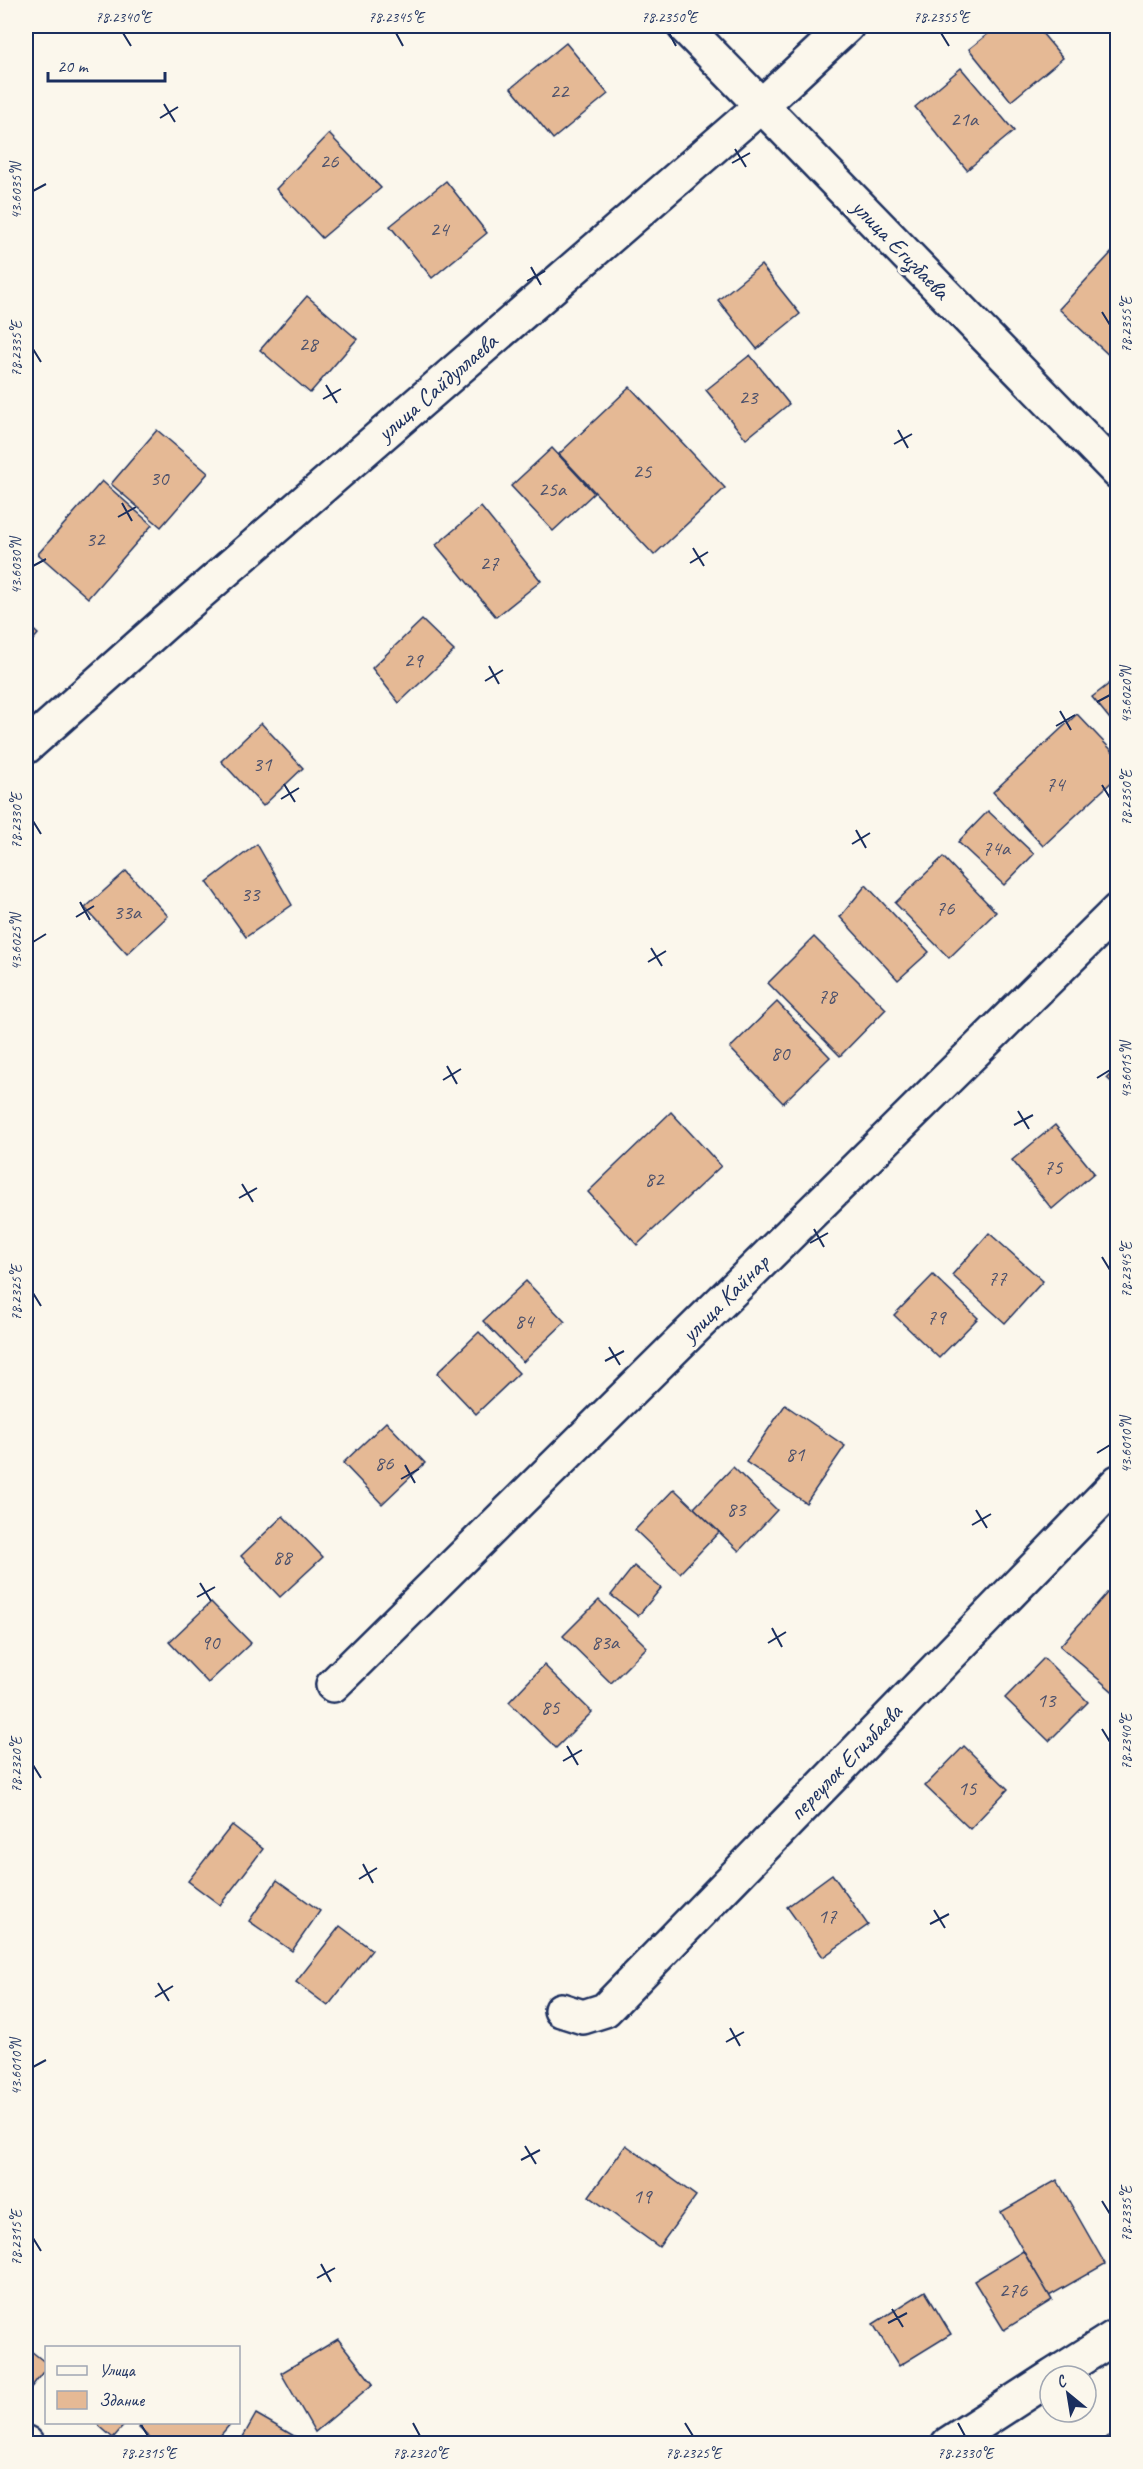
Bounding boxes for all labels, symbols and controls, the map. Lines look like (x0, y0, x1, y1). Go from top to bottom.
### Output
text: 78.2340°E (95, 8, 153, 27)
text: 78.2345°E (368, 8, 426, 27)
text: 78.2350°E (641, 8, 699, 27)
text: 78.2355°E (913, 8, 971, 27)
scale bar (48, 45, 165, 83)
text: 20 m (57, 55, 90, 77)
house number: 22 (550, 78, 570, 104)
house number: 21а (950, 106, 980, 132)
house number: 26 (320, 148, 339, 174)
text: 43.6035°N (7, 160, 26, 219)
street label: улица Егизбаева (843, 191, 957, 307)
house number: 24 (430, 216, 451, 242)
text: 78.2355°E (1117, 295, 1136, 353)
text: 78.2335°E (7, 319, 26, 377)
street label: улица Сайдуллаева (369, 325, 505, 449)
house number: 28 (299, 331, 320, 357)
house number: 23 (739, 384, 759, 410)
house number: 25 (633, 458, 653, 484)
house number: 30 (150, 465, 170, 491)
house number: 25а (538, 476, 568, 502)
house number: 32 (86, 526, 106, 552)
text: 43.6030°N (7, 535, 26, 594)
house number: 27 (480, 550, 500, 576)
house number: 29 (404, 647, 424, 673)
text: 43.6020°N (1117, 664, 1136, 723)
house number: 31 (253, 751, 273, 777)
text: 78.2350°E (1117, 768, 1136, 826)
house number: 74 (1046, 771, 1067, 797)
text: 78.2330°E (7, 791, 26, 849)
house number: 74а (982, 835, 1012, 861)
house number: 33 (241, 881, 261, 907)
house number: 76 (936, 895, 955, 921)
house number: 33а (113, 899, 143, 925)
text: 43.6025°N (7, 911, 26, 970)
house number: 78 (818, 983, 839, 1009)
text: 43.6015°N (1117, 1039, 1136, 1098)
house number: 80 (771, 1040, 791, 1066)
house number: 75 (1044, 1154, 1064, 1180)
house number: 82 (645, 1166, 665, 1192)
text: 78.2345°E (1117, 1240, 1136, 1298)
street label: улица Кайнар (673, 1246, 777, 1350)
text: 78.2325°E (7, 1263, 26, 1321)
house number: 77 (988, 1265, 1008, 1291)
house number: 79 (927, 1304, 947, 1330)
house number: 84 (515, 1308, 536, 1334)
text: 43.6010°N (1117, 1414, 1136, 1473)
house number: 81 (786, 1441, 806, 1467)
house number: 86 (375, 1450, 394, 1476)
house number: 83 (727, 1496, 747, 1522)
house number: 88 (273, 1544, 294, 1570)
house number: 90 (201, 1629, 221, 1655)
house number: 83а (591, 1629, 621, 1655)
house number: 13 (1037, 1687, 1057, 1713)
house number: 85 (541, 1694, 561, 1720)
street label: переулок Егизбаева (782, 1696, 909, 1827)
text: 78.2340°E (1117, 1712, 1136, 1770)
text: 78.2320°E (7, 1735, 26, 1793)
house number: 15 (958, 1775, 978, 1801)
house number: 17 (818, 1903, 838, 1929)
text: 43.6010°N (7, 2036, 26, 2095)
house number: 19 (633, 2183, 653, 2209)
text: 78.2335°E (1117, 2184, 1136, 2242)
text: 78.2315°E (7, 2208, 26, 2266)
house number: 276 (999, 2277, 1028, 2303)
legend (45, 2346, 240, 2424)
text: Улица (99, 2359, 136, 2381)
north arrow (1038, 2364, 1098, 2424)
text: С (1053, 2370, 1071, 2393)
text: Здание (99, 2389, 145, 2411)
text: 78.2315°E (120, 2444, 178, 2463)
text: 78.2320°E (392, 2444, 450, 2463)
text: 78.2325°E (665, 2444, 723, 2463)
text: 78.2330°E (937, 2444, 995, 2463)

